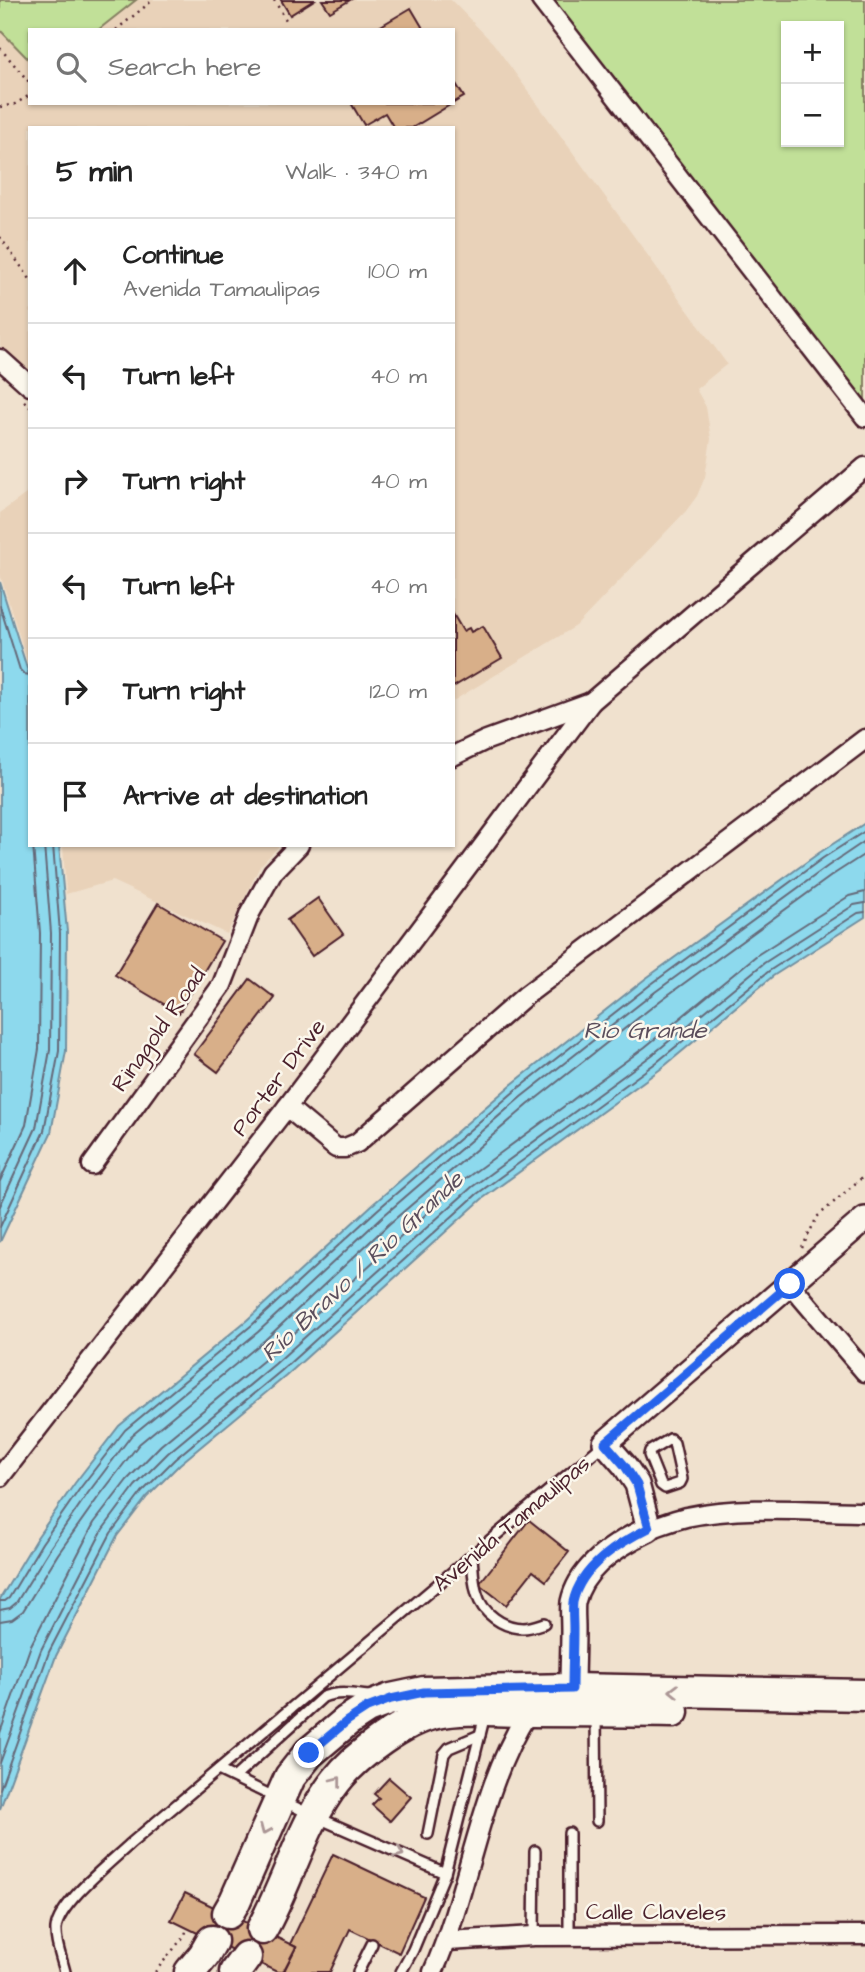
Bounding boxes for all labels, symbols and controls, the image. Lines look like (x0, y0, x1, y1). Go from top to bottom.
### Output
map controls (781, 21, 844, 147)
button: + (781, 21, 844, 84)
search box (28, 28, 455, 105)
icon: search (52, 48, 90, 86)
text: Search here (108, 49, 261, 85)
button: − (781, 84, 844, 147)
text: 5 min (56, 151, 132, 193)
text: Walk · 340 m (285, 156, 427, 188)
text: Continue (123, 237, 224, 273)
icon: ahead (56, 252, 94, 290)
text: 100 m (368, 255, 427, 287)
text: Avenida Tamaulipas (123, 273, 320, 305)
icon: left (56, 357, 94, 395)
text: Turn left (123, 358, 234, 394)
text: 40 m (370, 360, 427, 392)
icon: right (56, 462, 94, 500)
text: Turn right (123, 463, 245, 499)
text: 40 m (370, 465, 427, 497)
icon: left (56, 567, 94, 605)
text: Turn left (123, 568, 234, 604)
text: 40 m (370, 570, 427, 602)
icon: right (56, 672, 94, 710)
text: Turn right (123, 673, 245, 709)
text: 120 m (369, 675, 427, 707)
icon: arrive (56, 777, 94, 815)
text: Arrive at destination (123, 778, 368, 814)
street label: Ringgold Road (104, 961, 215, 1099)
street label: Porter Drive (224, 1012, 334, 1143)
water label: Rio Grande (583, 1014, 708, 1048)
water label: Río Bravo / Rio Grande (254, 1163, 472, 1370)
route start (774, 1268, 805, 1299)
street label: Avenida Tamaulipas (426, 1448, 597, 1599)
one-way arrow (669, 1684, 680, 1699)
route end (293, 1737, 324, 1768)
one-way arrow (329, 1776, 342, 1789)
one-way arrow (260, 1823, 274, 1835)
one-way arrow (392, 1845, 404, 1859)
street label: Calle Claveles (586, 1896, 726, 1928)

